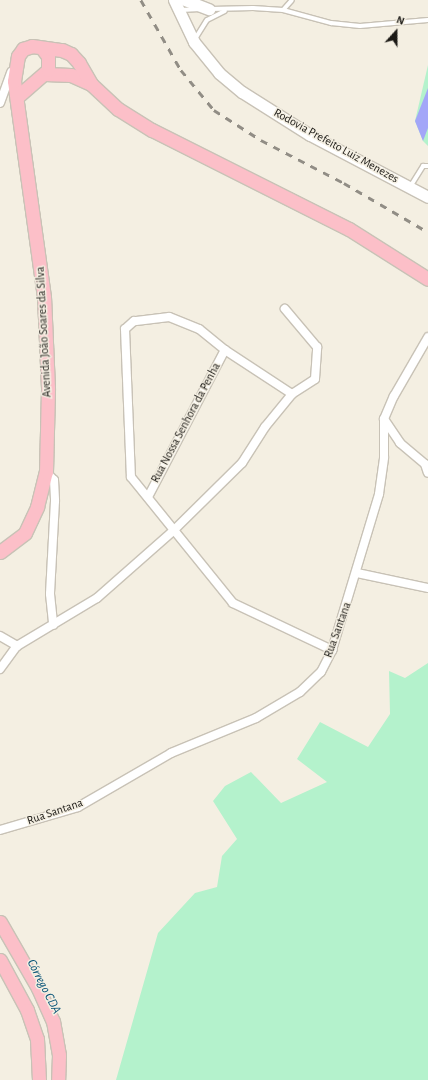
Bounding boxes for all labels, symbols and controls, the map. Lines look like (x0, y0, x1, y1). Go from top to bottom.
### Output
north arrow (376, 12, 416, 52)
text: N (395, 14, 406, 27)
street label: Rodovia Prefeito Luiz Menezes (271, 106, 401, 186)
street label: Avenida João Soares da Silva (33, 266, 55, 398)
street label: Rua Nossa Senhora da Penha (148, 361, 224, 485)
street label: Rua Santana (321, 600, 355, 660)
street label: Rua Santana (25, 796, 85, 828)
water label: Córrego CDA (23, 957, 63, 1017)

